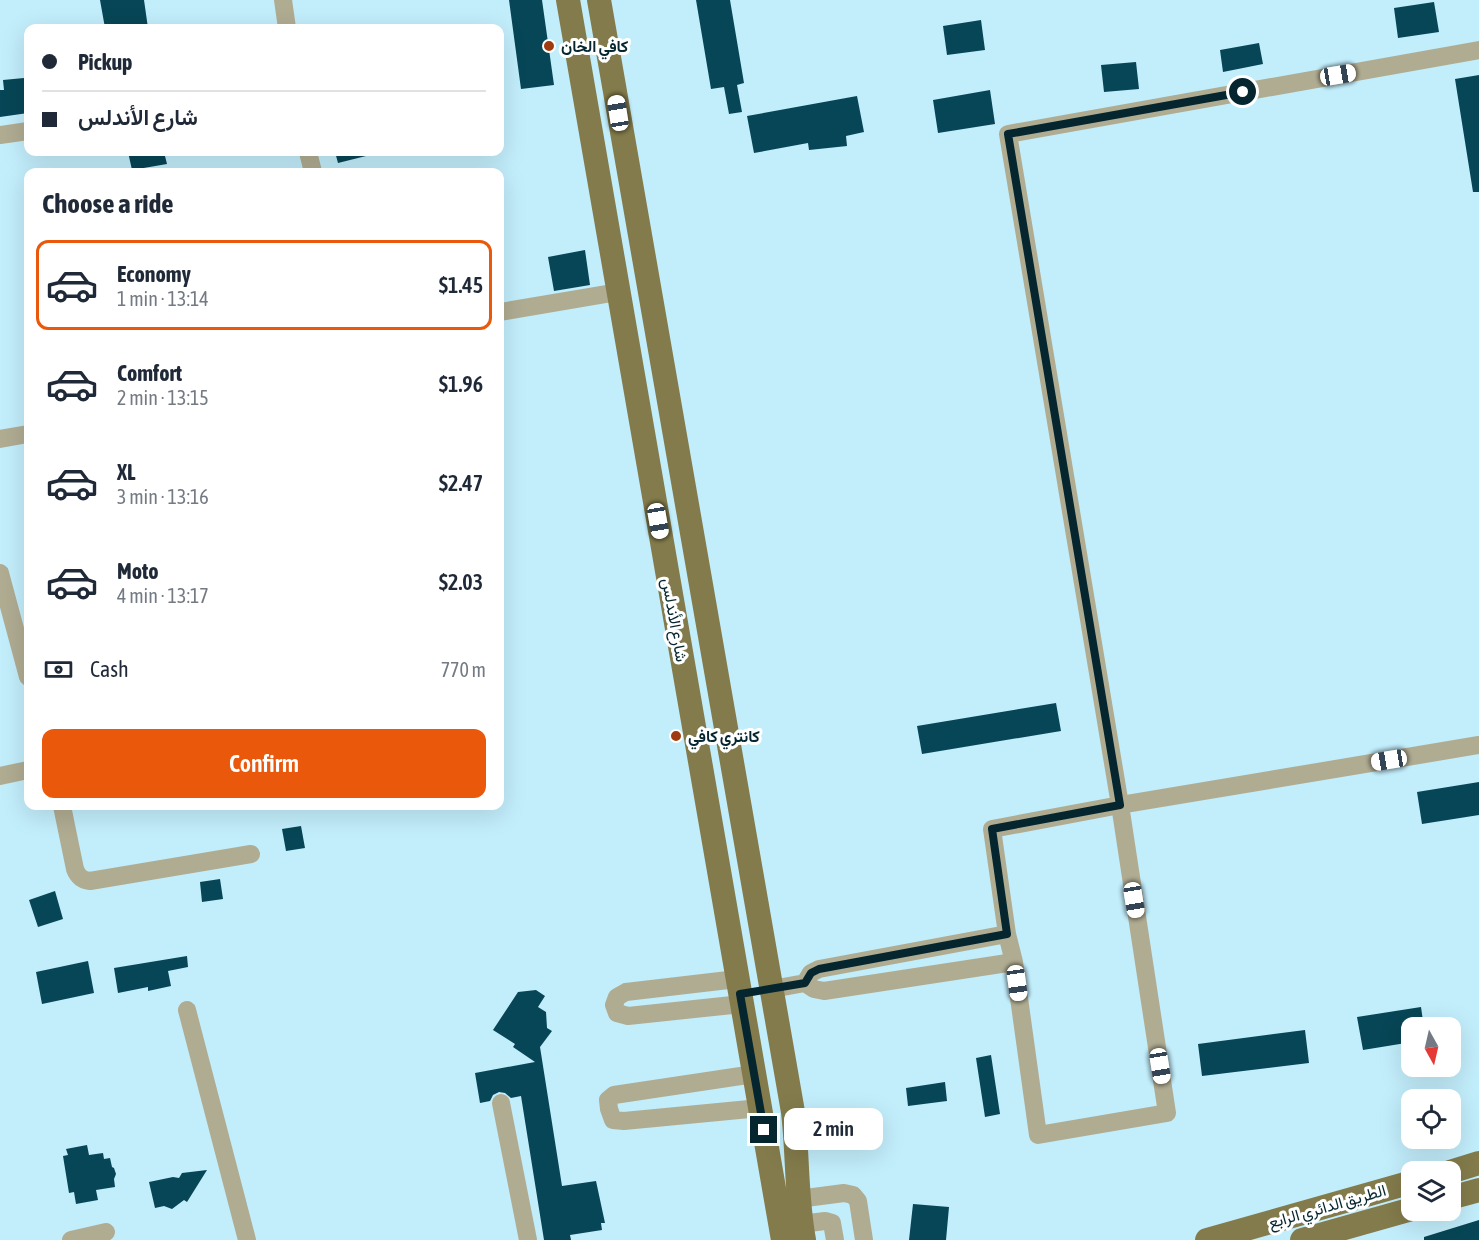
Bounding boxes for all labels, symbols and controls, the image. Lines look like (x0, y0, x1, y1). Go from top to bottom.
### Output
place label: كافي الخان (561, 37, 628, 60)
marker: كافي الخان (542, 39, 556, 53)
text: Pickup (78, 49, 133, 75)
car (1319, 63, 1357, 87)
route start (1229, 78, 1256, 105)
car (606, 94, 630, 132)
text: شارع الأندلس (78, 104, 198, 130)
text: Choose a ride (42, 188, 174, 219)
icon: car (45, 258, 99, 312)
text: Economy (117, 261, 191, 287)
text: $1.45 (439, 272, 483, 298)
text: 1 min · 13:14 (117, 287, 209, 310)
icon: car (45, 357, 99, 411)
text: Comfort (117, 360, 182, 386)
text: $1.96 (439, 371, 483, 397)
text: 2 min · 13:15 (117, 386, 209, 409)
icon: car (45, 456, 99, 510)
text: XL (117, 459, 135, 485)
text: $2.47 (439, 470, 483, 496)
text: 3 min · 13:16 (117, 485, 209, 508)
car (646, 502, 670, 540)
icon: car (45, 555, 99, 609)
text: Moto (117, 558, 159, 584)
text: $2.03 (439, 569, 483, 595)
street label: شارع الأندلس (656, 577, 691, 664)
text: 4 min · 13:17 (117, 584, 209, 607)
icon: cash (42, 653, 75, 686)
text: Cash (90, 656, 129, 682)
text: 770 m (441, 658, 486, 681)
place label: كانتري كافي (688, 727, 760, 750)
button: Confirm (42, 729, 486, 798)
marker: كانتري كافي (669, 729, 683, 743)
car (1370, 748, 1408, 772)
car (1122, 881, 1146, 919)
car (1006, 964, 1028, 1002)
north arrow (1401, 1017, 1461, 1077)
map controls (1401, 1017, 1461, 1221)
car (1148, 1047, 1172, 1085)
button: locate (1401, 1089, 1461, 1149)
callout: 2 min (785, 1109, 884, 1151)
route end (750, 1116, 777, 1143)
text: 2 min (813, 1117, 854, 1140)
button: layers (1401, 1161, 1461, 1221)
street label: الطريق الدائري الرابع (1266, 1181, 1389, 1236)

